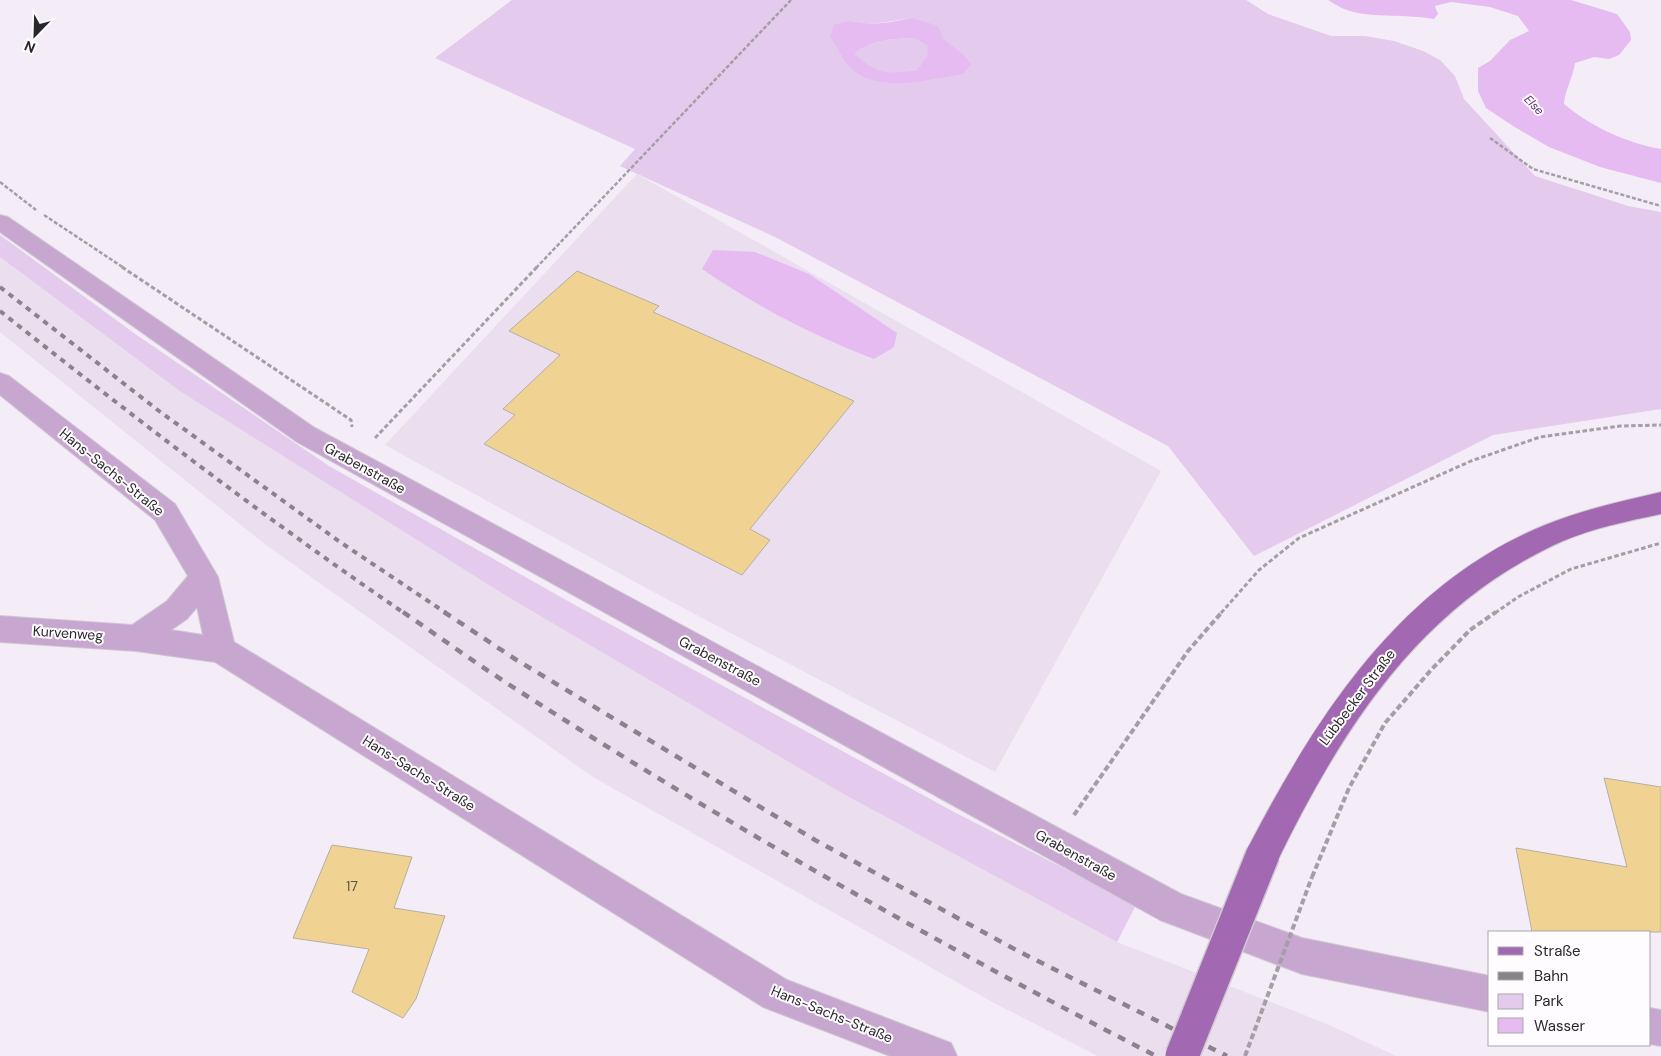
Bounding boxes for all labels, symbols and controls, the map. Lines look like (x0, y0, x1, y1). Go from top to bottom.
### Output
north arrow (10, 10, 60, 60)
text: N (22, 37, 38, 57)
water label: Else (1521, 92, 1547, 119)
street label: Hans-Sachs-Straße (56, 424, 168, 520)
street label: Grabenstraße (321, 438, 409, 498)
street label: Kurvenweg (32, 622, 104, 644)
street label: Grabenstraße (676, 632, 764, 690)
street label: Lübbecker Straße (1315, 645, 1399, 749)
street label: Hans-Sachs-Straße (359, 731, 479, 815)
street label: Grabenstraße (1032, 825, 1120, 885)
house number: 17 (346, 877, 358, 895)
legend (1488, 931, 1651, 1046)
text: Straße (1534, 941, 1581, 961)
text: Bahn (1534, 966, 1568, 986)
street label: Hans-Sachs-Straße (769, 981, 895, 1047)
text: Park (1534, 991, 1564, 1011)
text: Wasser (1534, 1016, 1586, 1036)

